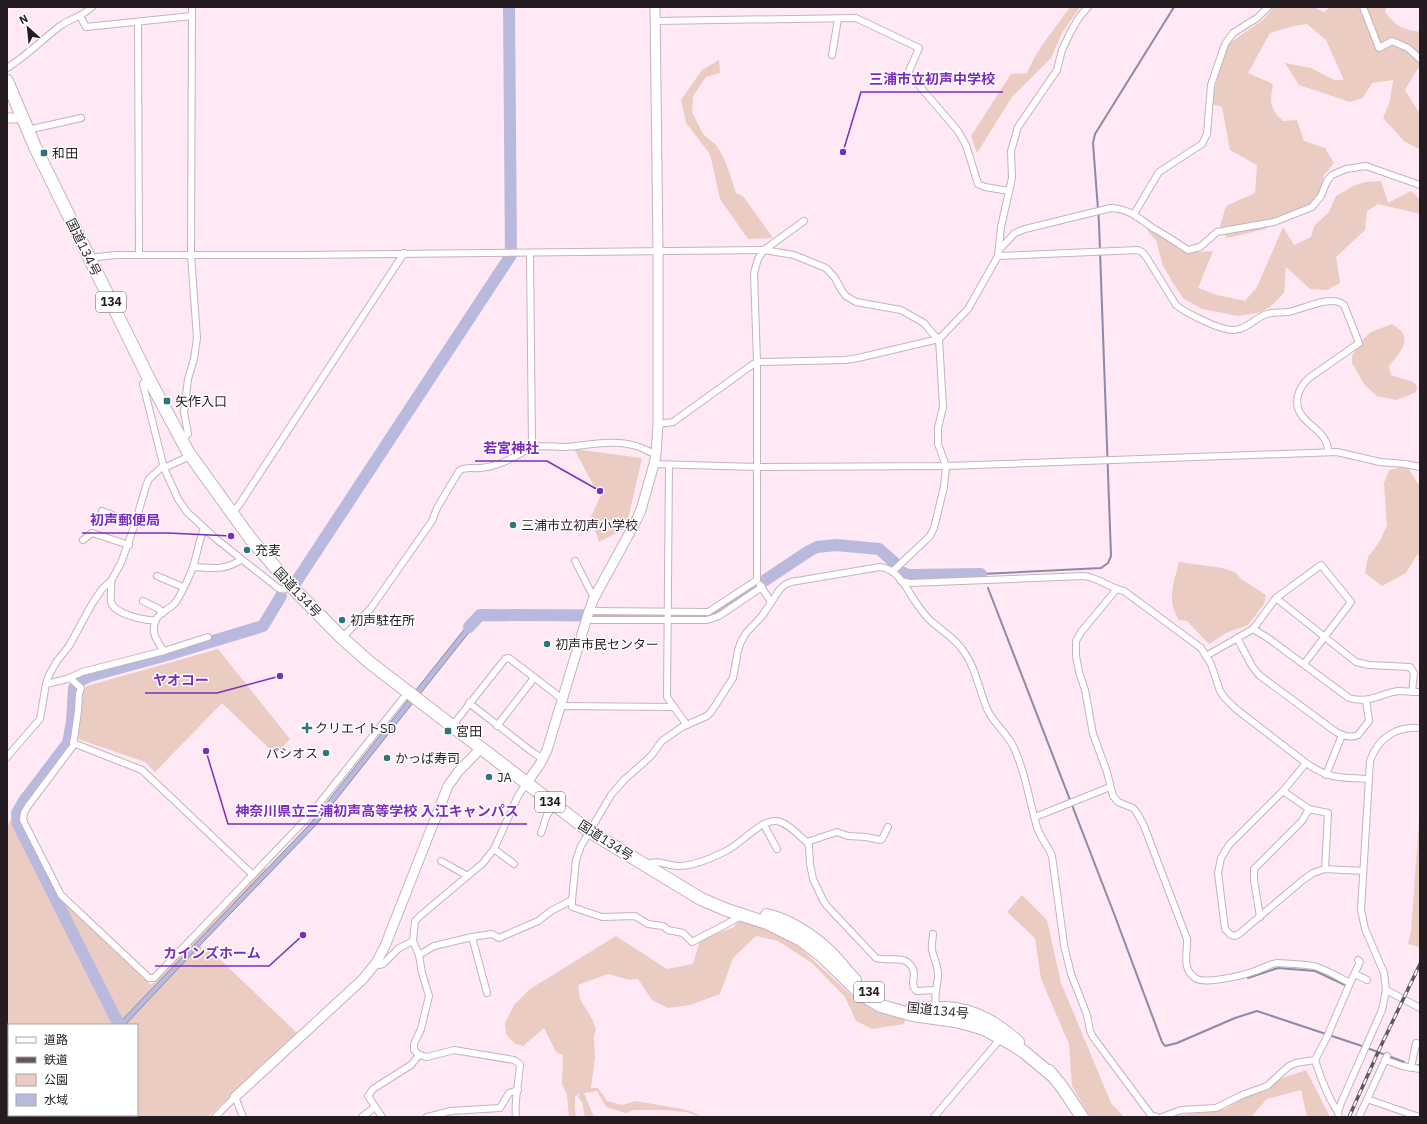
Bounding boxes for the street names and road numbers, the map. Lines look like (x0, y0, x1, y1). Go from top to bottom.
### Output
street label: 国道134号 (62, 215, 105, 279)
road number: 134 (96, 292, 126, 312)
street label: 国道134号 (270, 564, 325, 621)
road number: 134 (535, 792, 565, 812)
street label: 国道134号 (575, 816, 637, 865)
road number: 134 (854, 982, 884, 1002)
street label: 国道134号 (906, 999, 970, 1022)

